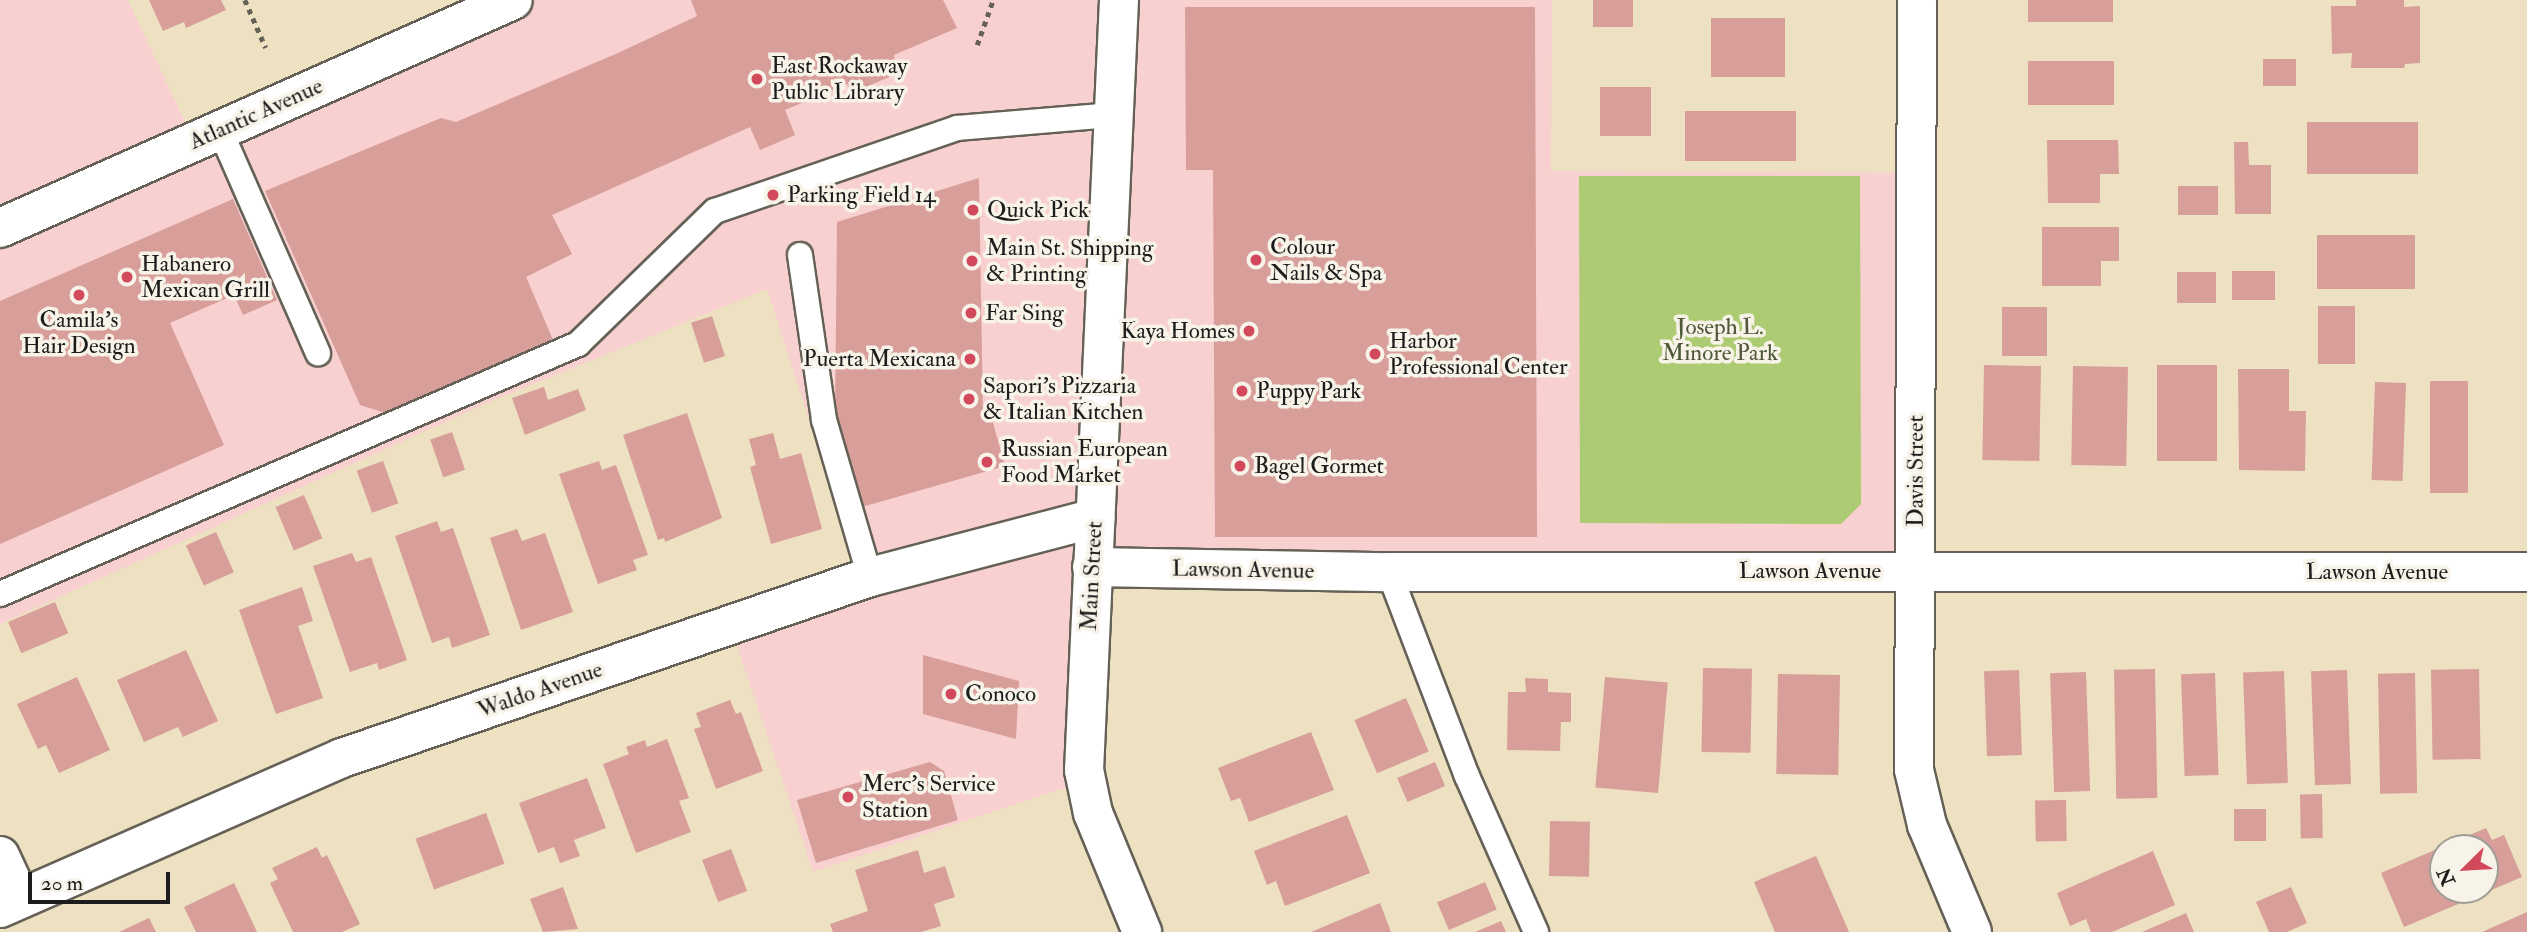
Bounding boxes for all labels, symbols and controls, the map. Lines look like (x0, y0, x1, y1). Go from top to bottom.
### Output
place label: East Rockaway Public Library (771, 52, 907, 106)
marker: East Rockaway Public Library (749, 71, 765, 87)
street label: Atlantic Avenue (185, 72, 327, 156)
place label: Parking Field 14 (787, 181, 935, 209)
marker: Parking Field 14 (765, 187, 781, 203)
place label: Quick Pick (987, 196, 1089, 224)
marker: Quick Pick (965, 202, 981, 218)
place label: Colour Nails & Spa (1270, 233, 1382, 287)
place label: Main St. Shipping & Printing (986, 234, 1153, 288)
place label: Habanero Mexican Grill (141, 250, 270, 304)
marker: Colour Nails & Spa (1248, 252, 1264, 268)
marker: Main St. Shipping & Printing (964, 253, 980, 269)
marker: Habanero Mexican Grill (119, 269, 135, 285)
marker: Camila’s Hair Design (71, 287, 87, 303)
place label: Far Sing (985, 299, 1064, 327)
marker: Far Sing (963, 305, 979, 321)
place label: Camila’s Hair Design (22, 306, 136, 360)
park label: Joseph L. Minore Park (1662, 313, 1778, 367)
place label: Kaya Homes (1120, 317, 1235, 345)
marker: Kaya Homes (1241, 323, 1257, 339)
place label: Harbor Professional Center (1389, 327, 1567, 381)
place label: Puerta Mexicana (803, 345, 956, 373)
marker: Harbor Professional Center (1367, 346, 1383, 362)
marker: Puerta Mexicana (962, 351, 978, 367)
place label: Sapori’s Pizzaria & Italian Kitchen (983, 372, 1143, 426)
place label: Puppy Park (1256, 377, 1361, 405)
marker: Puppy Park (1234, 383, 1250, 399)
marker: Sapori’s Pizzaria & Italian Kitchen (961, 391, 977, 407)
street label: Davis Street (1902, 415, 1930, 527)
place label: Russian European Food Market (1001, 435, 1168, 489)
place label: Bagel Gormet (1254, 452, 1384, 480)
marker: Russian European Food Market (979, 454, 995, 470)
marker: Bagel Gormet (1232, 458, 1248, 474)
street label: Main Street (1075, 520, 1109, 632)
street label: Lawson Avenue (1172, 555, 1314, 585)
street label: Lawson Avenue (1739, 557, 1881, 585)
street label: Lawson Avenue (2306, 558, 2448, 586)
street label: Waldo Avenue (474, 656, 606, 724)
place label: Conoco (965, 680, 1036, 708)
marker: Conoco (943, 686, 959, 702)
place label: Merc’s Service Station (862, 770, 995, 824)
marker: Merc’s Service Station (840, 789, 856, 805)
north arrow (2429, 834, 2499, 904)
scale bar (32, 858, 173, 902)
text: N (2432, 864, 2461, 889)
text: 20 m (41, 870, 83, 897)

